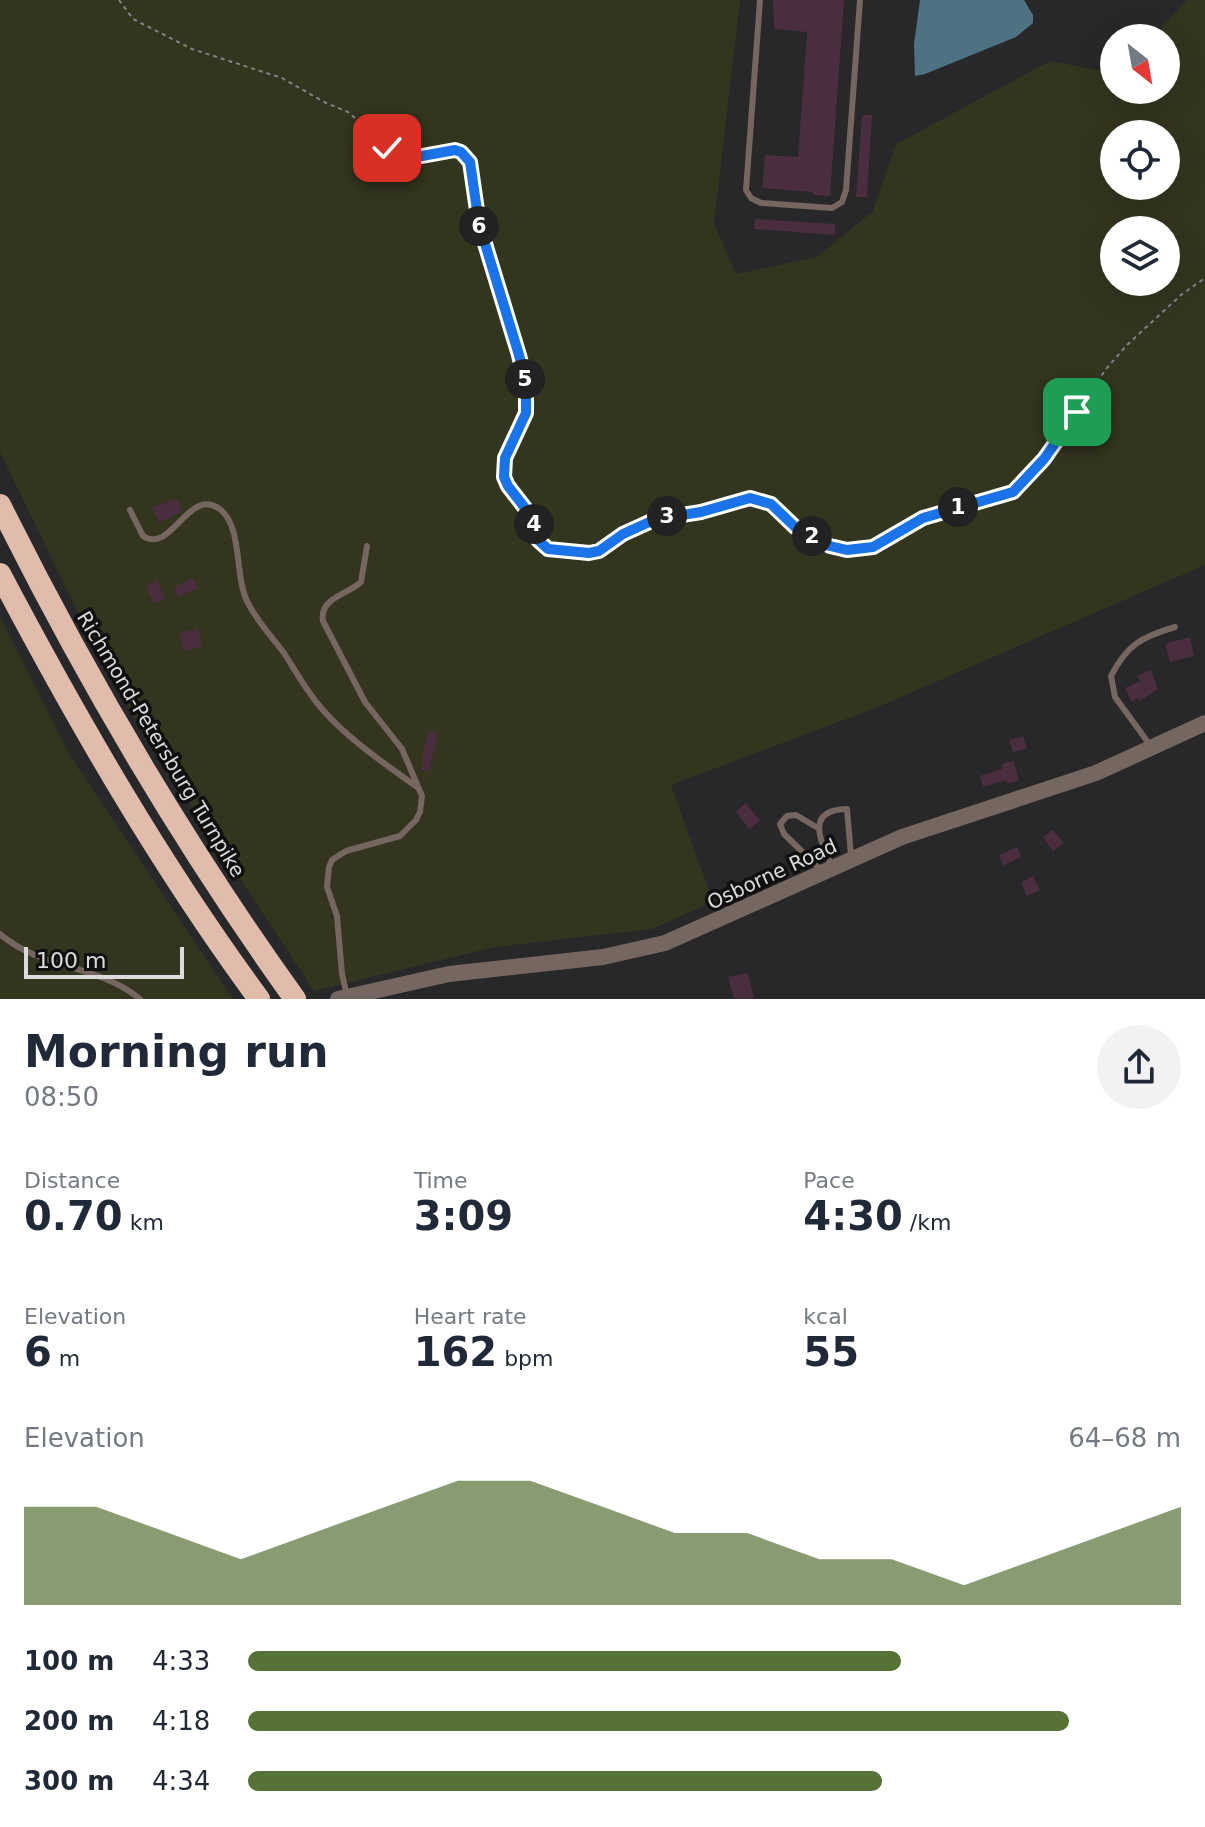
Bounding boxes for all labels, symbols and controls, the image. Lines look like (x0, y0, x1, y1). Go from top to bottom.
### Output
north arrow (1100, 24, 1180, 104)
map controls (1100, 24, 1180, 296)
pin (353, 114, 421, 182)
button: locate (1100, 120, 1180, 200)
icon: check (365, 126, 409, 170)
pin: 6 (459, 206, 499, 246)
text: 6 (471, 213, 487, 238)
button: layers (1100, 216, 1180, 296)
pin: 5 (505, 359, 545, 399)
text: 5 (517, 366, 533, 391)
pin (1043, 378, 1111, 446)
icon: arrive (1055, 390, 1099, 434)
pin: 1 (938, 487, 978, 527)
text: 1 (950, 494, 966, 519)
pin: 3 (647, 496, 687, 536)
text: 3 (659, 503, 675, 528)
pin: 4 (514, 504, 554, 544)
text: 4 (526, 511, 542, 536)
pin: 2 (792, 516, 832, 556)
text: 2 (804, 523, 820, 548)
street label: Richmond-Petersburg Turnpike (72, 607, 250, 881)
street label: Osborne Road (703, 833, 841, 915)
scale bar (24, 943, 184, 979)
text: 100 m (36, 948, 106, 973)
button: share (1097, 1025, 1181, 1109)
text: Morning run (24, 1026, 329, 1077)
text: 08:50 (24, 1082, 99, 1112)
text: Distance (24, 1168, 120, 1193)
text: Time (414, 1168, 468, 1193)
text: Pace (803, 1168, 855, 1193)
text: 0.70 (24, 1193, 123, 1239)
text: 3:09 (414, 1193, 513, 1239)
text: 4:30 (803, 1193, 903, 1239)
text: km (123, 1210, 164, 1235)
text: /km (903, 1210, 951, 1235)
text: Elevation (24, 1304, 126, 1329)
text: Heart rate (414, 1304, 527, 1329)
text: kcal (803, 1304, 848, 1329)
text: 6 (24, 1329, 52, 1375)
text: 162 (414, 1329, 497, 1375)
text: 55 (803, 1329, 859, 1375)
text: m (52, 1346, 80, 1371)
text: bpm (497, 1346, 554, 1371)
text: Elevation (24, 1423, 145, 1453)
text: 64–68 m (1068, 1423, 1181, 1453)
text: 100 m (24, 1646, 114, 1676)
text: 4:33 (152, 1646, 210, 1676)
text: 200 m (24, 1706, 114, 1736)
text: 4:18 (152, 1706, 210, 1736)
text: 300 m (24, 1766, 114, 1796)
text: 4:34 (152, 1766, 210, 1796)

